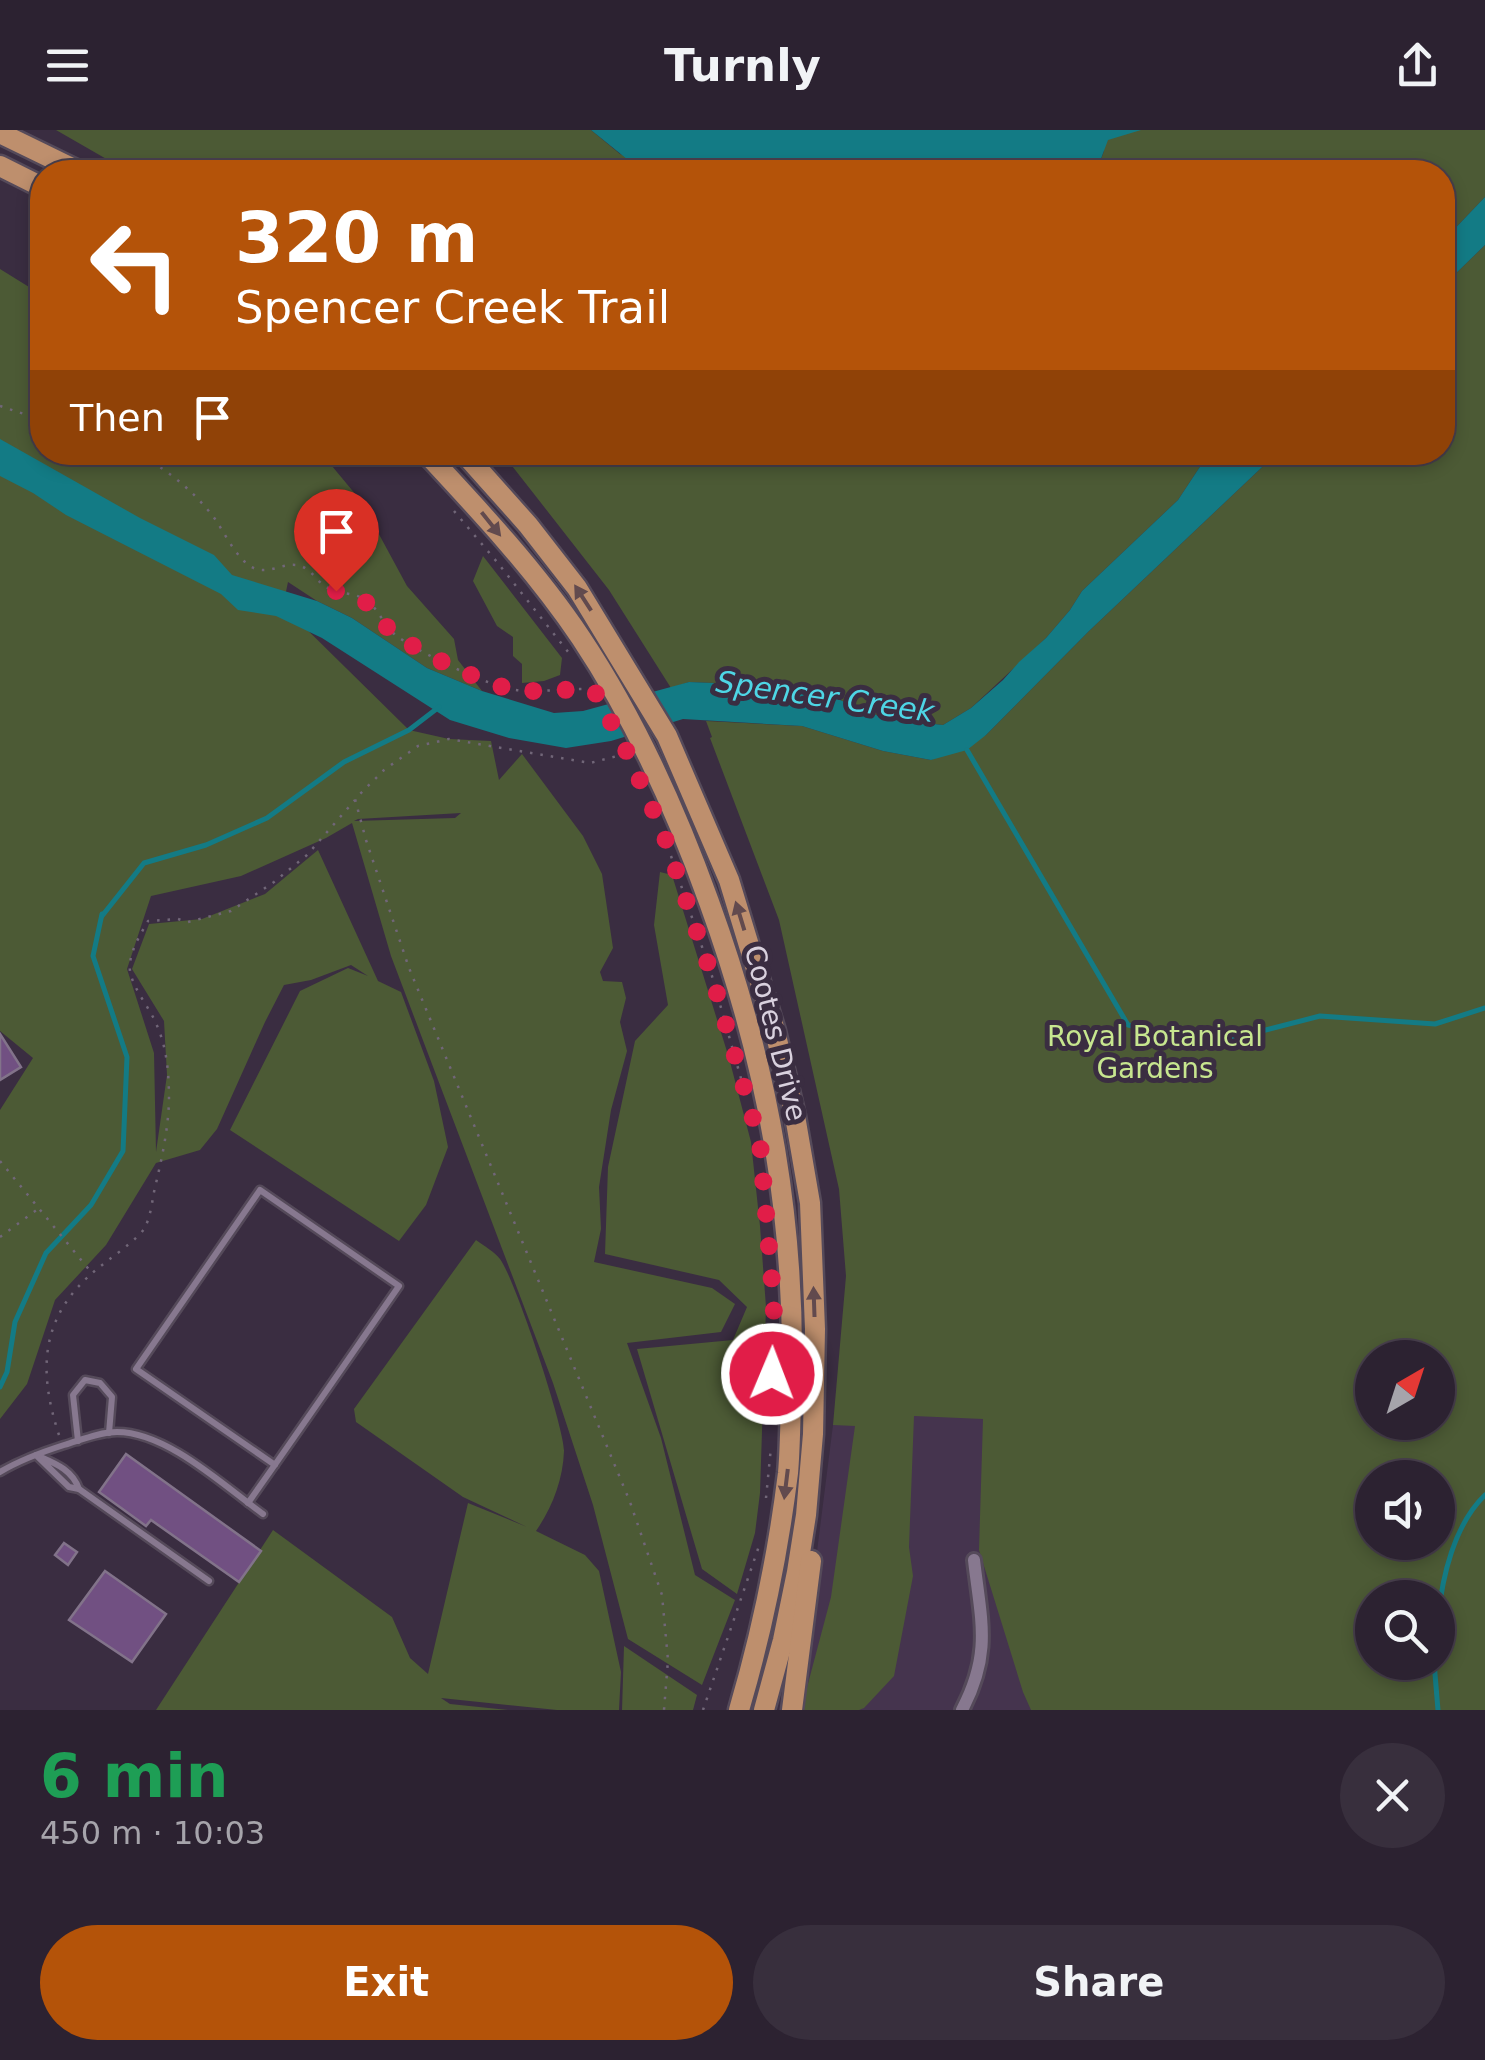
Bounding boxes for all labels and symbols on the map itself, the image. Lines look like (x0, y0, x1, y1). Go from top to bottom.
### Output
pin (294, 489, 379, 592)
one-way arrow (480, 512, 501, 537)
one-way arrow (574, 585, 593, 612)
water label: Spencer Creek (714, 664, 938, 729)
one-way arrow (732, 900, 747, 931)
street label: Cootes Drive (738, 942, 813, 1125)
park label: Royal Botanical Gardens (1047, 1020, 1263, 1085)
one-way arrow (805, 1285, 821, 1317)
position arrow (720, 1322, 824, 1426)
north arrow (1355, 1340, 1455, 1440)
one-way arrow (778, 1468, 794, 1500)

